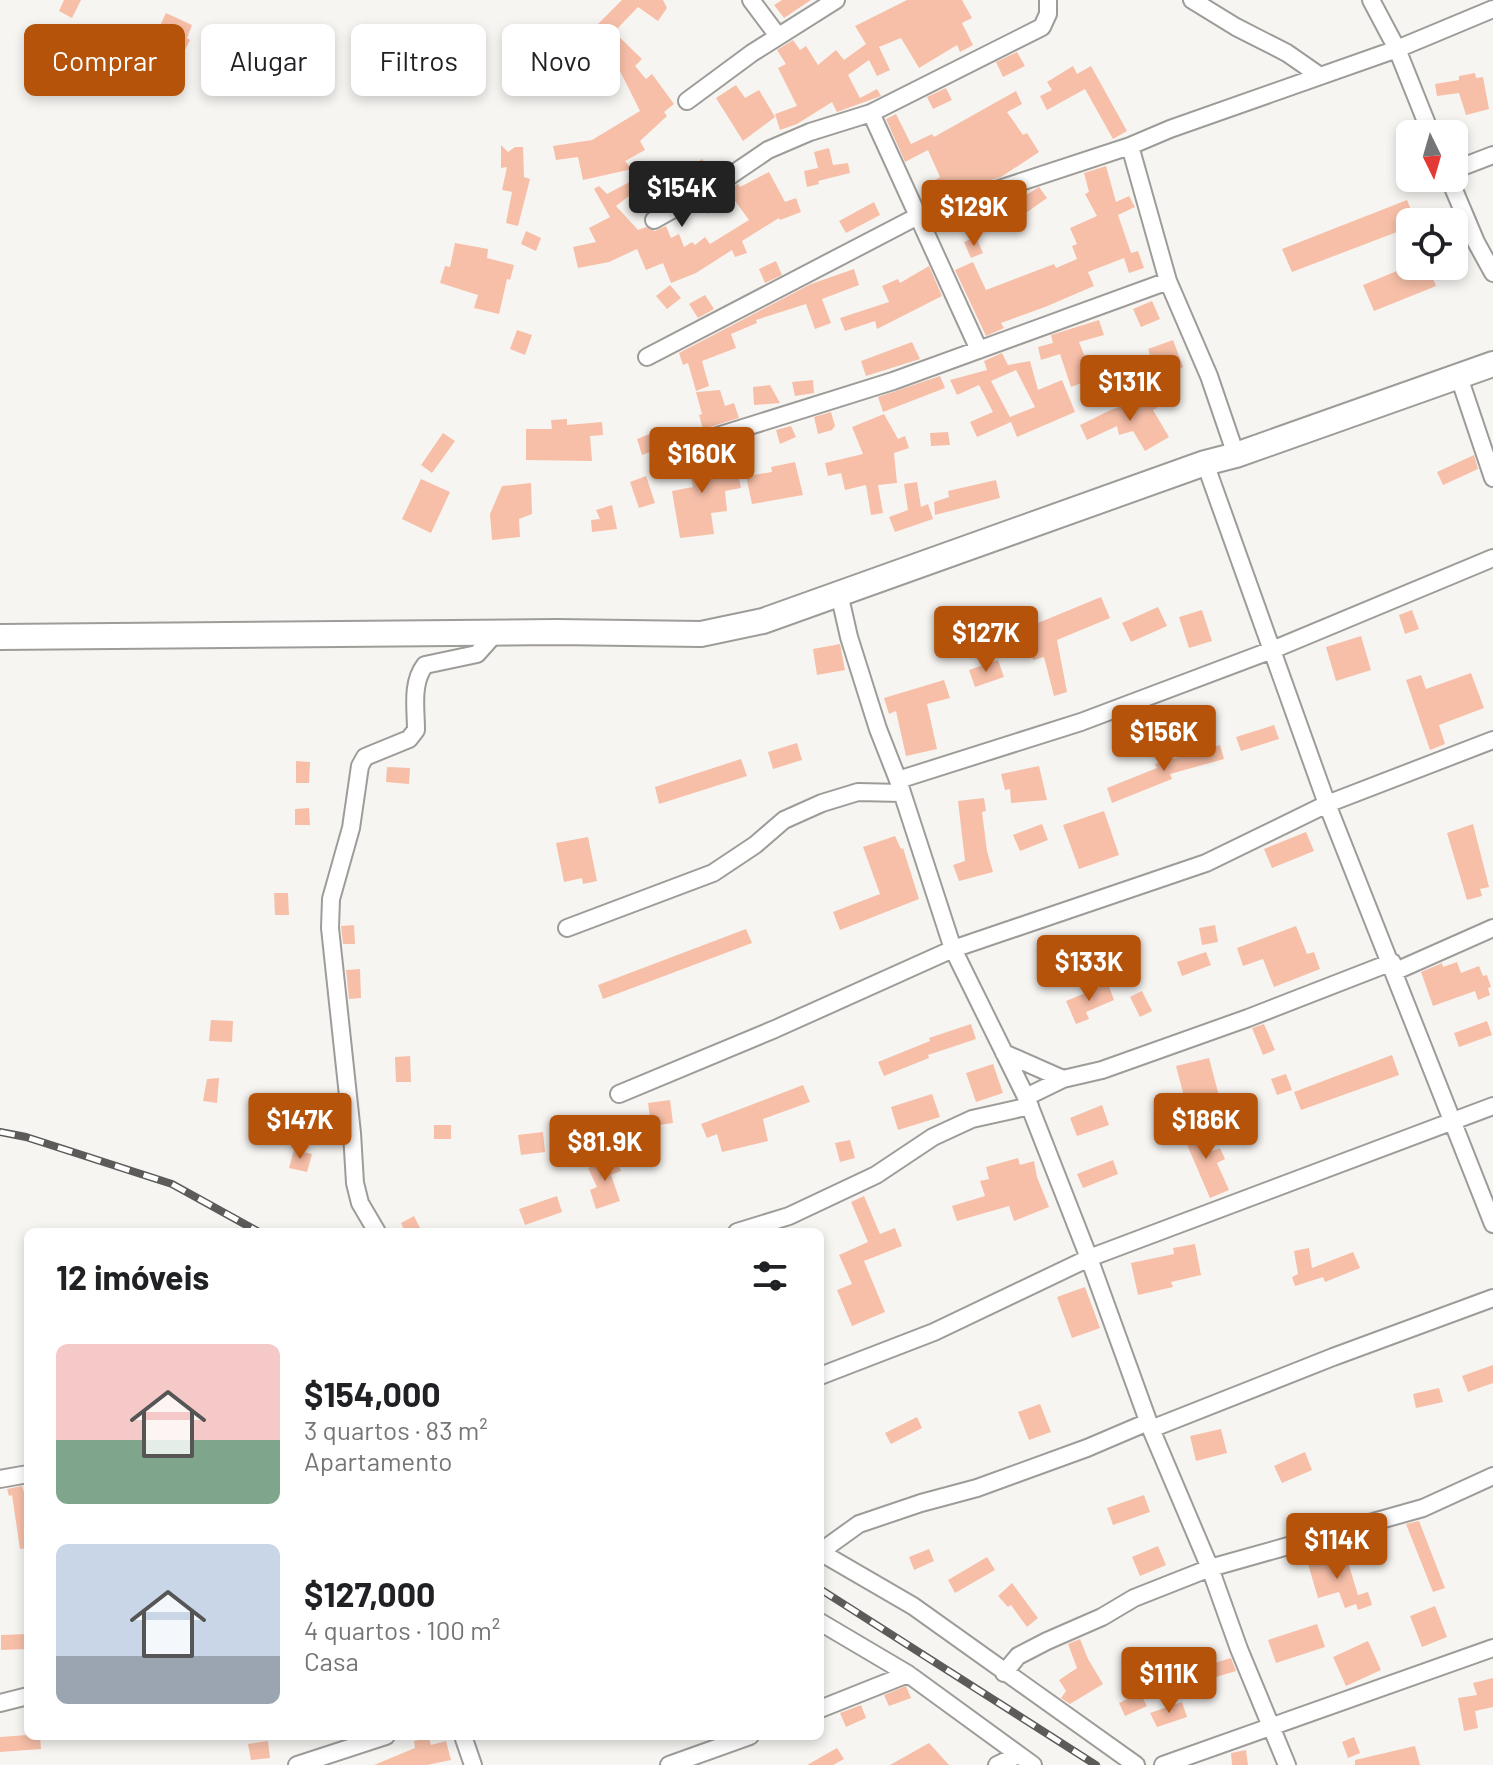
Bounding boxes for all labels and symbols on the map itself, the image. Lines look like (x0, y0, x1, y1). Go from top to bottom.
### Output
north arrow (1396, 120, 1468, 192)
pin: $154K (626, 161, 738, 229)
pin: $129K (918, 180, 1030, 248)
pin: $131K (1074, 355, 1186, 423)
pin: $160K (646, 427, 758, 495)
pin: $127K (930, 606, 1042, 674)
pin: $156K (1108, 705, 1220, 773)
pin: $133K (1033, 935, 1145, 1003)
pin: $147K (244, 1093, 356, 1161)
pin: $186K (1150, 1093, 1262, 1161)
pin: $81.9K (540, 1115, 670, 1183)
pin: $114K (1281, 1513, 1393, 1581)
pin: $111K (1113, 1647, 1225, 1715)

